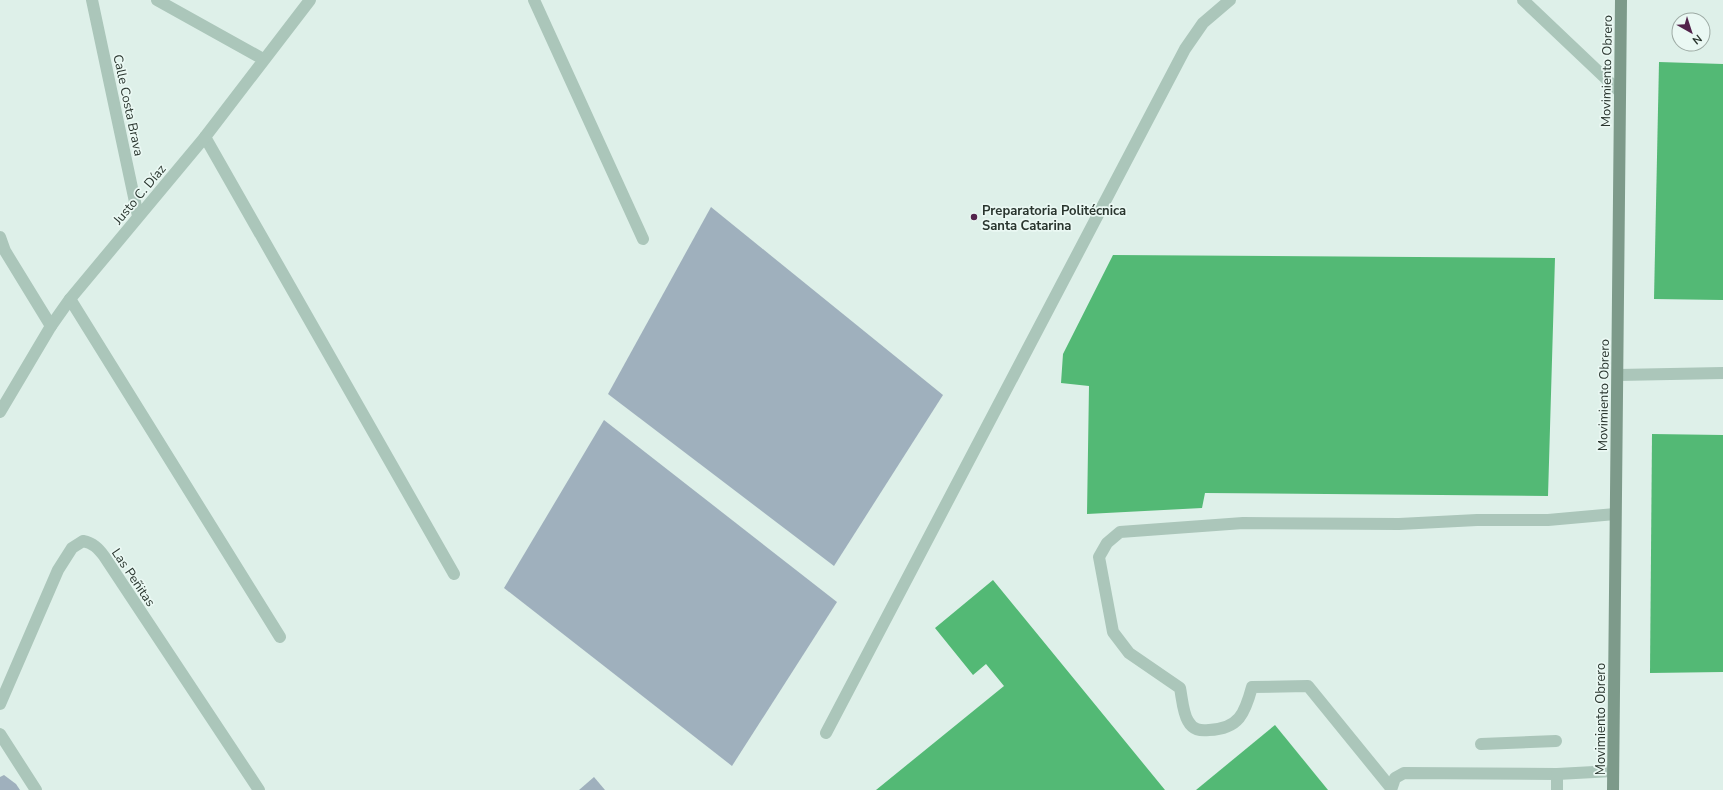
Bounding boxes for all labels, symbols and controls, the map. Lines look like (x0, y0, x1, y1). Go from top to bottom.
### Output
north arrow (1671, 12, 1711, 52)
street label: Movimiento Obrero (1597, 15, 1617, 127)
text: N (1689, 31, 1705, 48)
street label: Calle Costa Brava (108, 53, 148, 158)
street label: Justo C. Díaz (109, 161, 170, 229)
place label: Preparatoria Politécnica Santa Catarina (982, 202, 1126, 235)
marker: Preparatoria Politécnica Santa Catarina (969, 212, 979, 222)
street label: Movimiento Obrero (1594, 339, 1614, 451)
street label: Las Peñitas (107, 545, 159, 610)
street label: Movimiento Obrero (1592, 663, 1610, 775)

